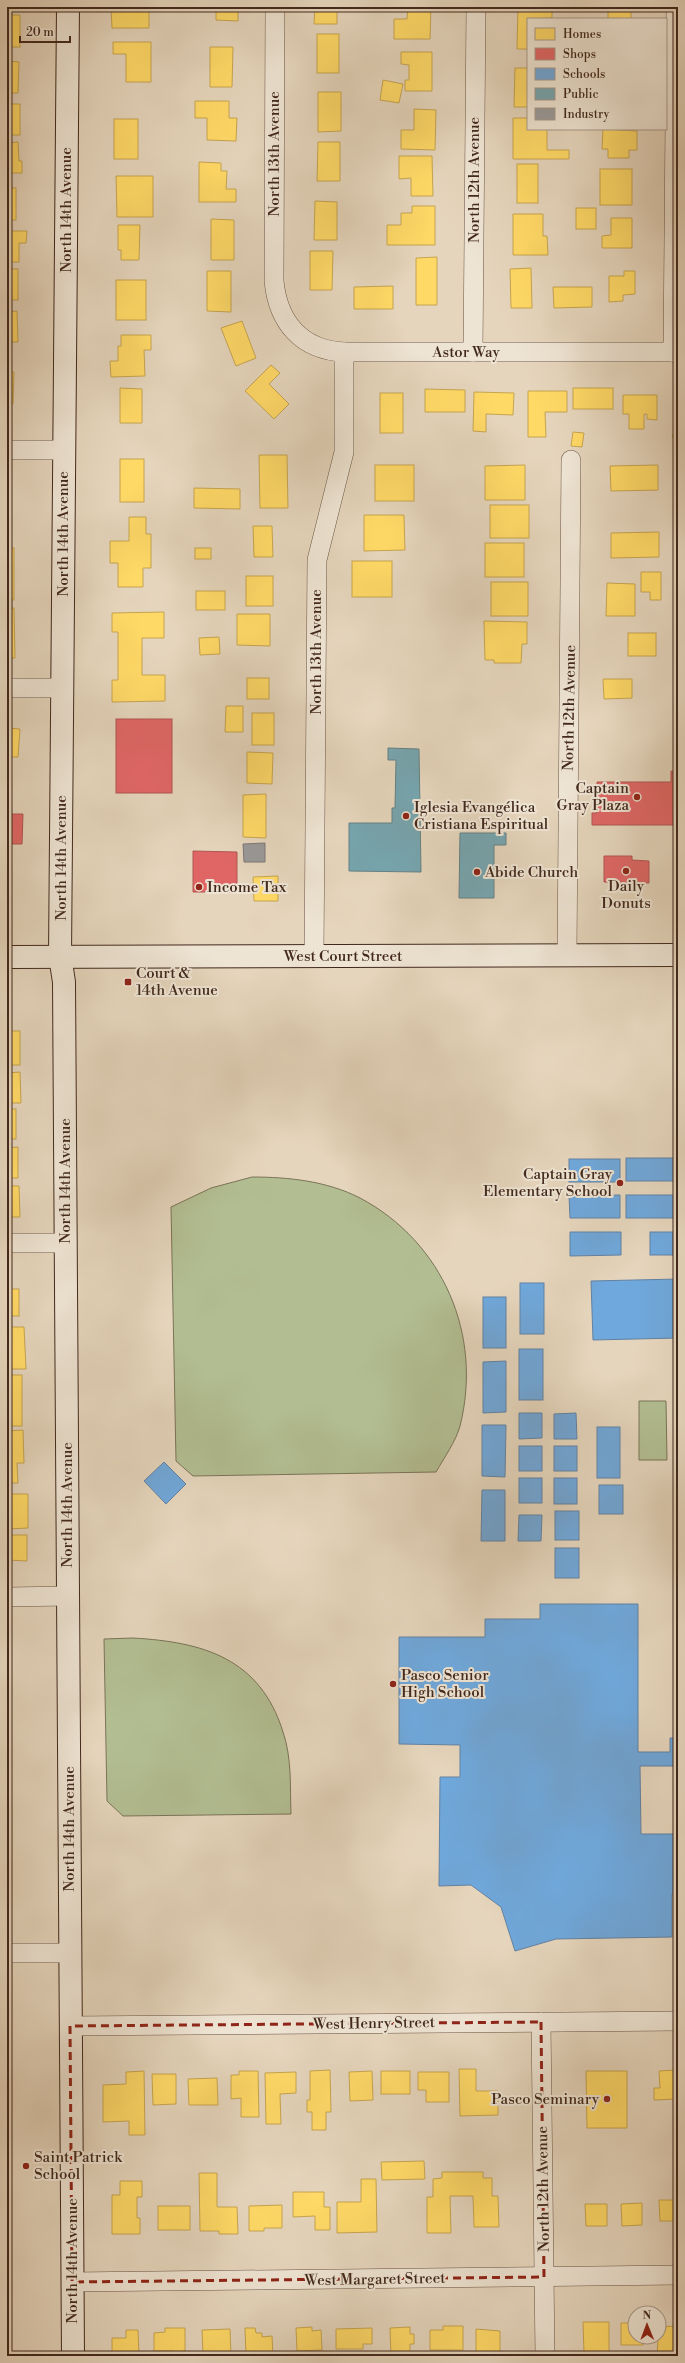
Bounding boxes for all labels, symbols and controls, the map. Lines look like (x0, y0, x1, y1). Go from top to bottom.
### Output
scale bar (20, 18, 70, 44)
legend (527, 18, 667, 130)
text: 20 m (26, 25, 54, 40)
text: Homes (563, 27, 601, 42)
text: Shops (563, 47, 596, 62)
text: Schools (563, 67, 605, 82)
text: Public (563, 87, 599, 102)
street label: North 13th Avenue (265, 91, 284, 217)
text: Industry (563, 107, 610, 122)
street label: North 12th Avenue (465, 117, 484, 243)
street label: North 14th Avenue (57, 147, 76, 273)
street label: Astor Way (431, 343, 500, 362)
street label: North 14th Avenue (54, 471, 73, 597)
street label: North 13th Avenue (307, 589, 326, 715)
street label: North 12th Avenue (559, 645, 580, 771)
place label: Captain Gray Plaza (557, 779, 629, 815)
marker: Captain Gray Plaza (632, 792, 642, 802)
street label: North 14th Avenue (52, 795, 71, 921)
place label: Iglesia Evangélica Cristiana Espiritual (414, 798, 549, 834)
marker: Iglesia Evangélica Cristiana Espiritual (401, 811, 411, 821)
place label: Abide Church (484, 863, 578, 882)
marker: Daily Donuts (621, 866, 631, 876)
marker: Abide Church (472, 867, 482, 877)
place label: Daily Donuts (601, 877, 651, 913)
place label: Income Tax (207, 878, 287, 897)
marker: Income Tax (194, 882, 204, 892)
street label: West Court Street (283, 947, 403, 966)
place label: Court & 14th Avenue (136, 964, 218, 1000)
marker: Court & 14th Avenue (123, 977, 133, 987)
street label: North 14th Avenue (56, 1118, 75, 1244)
place label: Captain Gray Elementary School (483, 1165, 613, 1201)
marker: Captain Gray Elementary School (615, 1178, 625, 1188)
street label: North 14th Avenue (58, 1442, 77, 1568)
place label: Pasco Senior High School (401, 1666, 489, 1702)
marker: Pasco Senior High School (388, 1679, 398, 1689)
street label: North 14th Avenue (60, 1766, 79, 1892)
street label: West Henry Street (312, 2013, 436, 2034)
place label: Pasco Seminary (491, 2090, 600, 2109)
marker: Pasco Seminary (602, 2094, 612, 2104)
street label: North 12th Avenue (533, 2126, 554, 2252)
place label: Saint Patrick School (34, 2148, 123, 2184)
marker: Saint Patrick School (21, 2161, 31, 2171)
street label: North 14th Avenue (63, 2198, 82, 2324)
street label: West Margaret Street (303, 2269, 446, 2290)
north arrow (627, 2305, 667, 2345)
text: N (642, 2309, 652, 2323)

